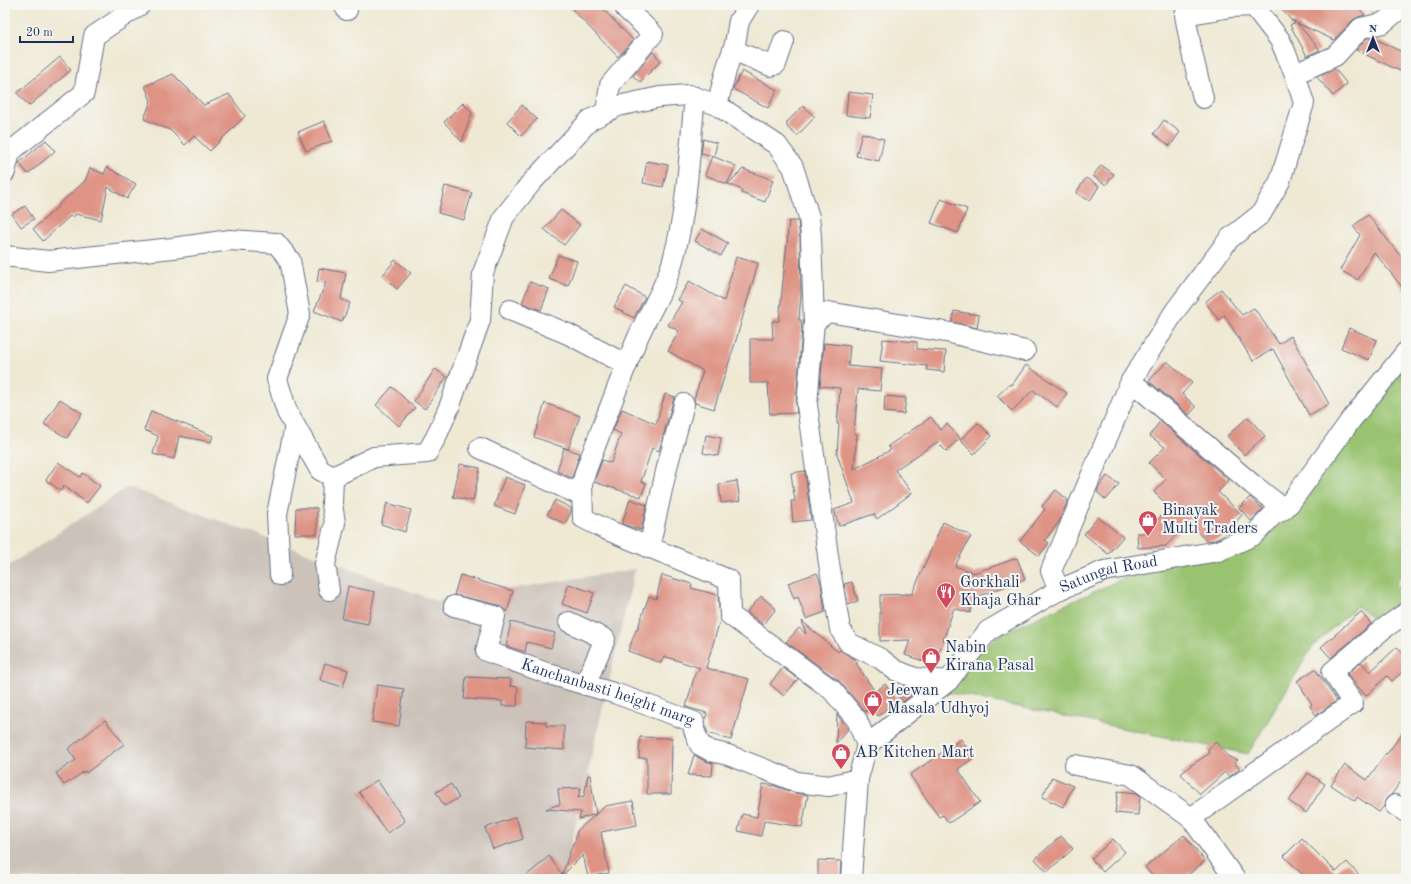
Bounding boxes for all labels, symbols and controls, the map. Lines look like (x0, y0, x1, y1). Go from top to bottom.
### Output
scale bar (20, 18, 73, 44)
north arrow (1353, 18, 1393, 58)
text: N (1369, 24, 1378, 35)
text: 20 m (26, 27, 53, 39)
place label: Binayak Multi Traders (1162, 503, 1258, 537)
shop icon: Binayak Multi Traders (1137, 509, 1159, 537)
street label: Satungal Road (1057, 554, 1159, 597)
place label: Gorkhali Khaja Ghar (960, 575, 1041, 609)
restaurant icon: Gorkhali Khaja Ghar (935, 581, 957, 609)
place label: Nabin Kirana Pasal (945, 640, 1034, 674)
shop icon: Nabin Kirana Pasal (920, 646, 942, 674)
street label: Kanchanbasti height marg (519, 656, 697, 730)
place label: Jeewan Masala Udhyoj (887, 683, 989, 717)
shop icon: Jeewan Masala Udhyoj (862, 689, 884, 717)
shop icon: AB Kitchen Mart (830, 742, 852, 770)
place label: AB Kitchen Mart (855, 745, 975, 761)

